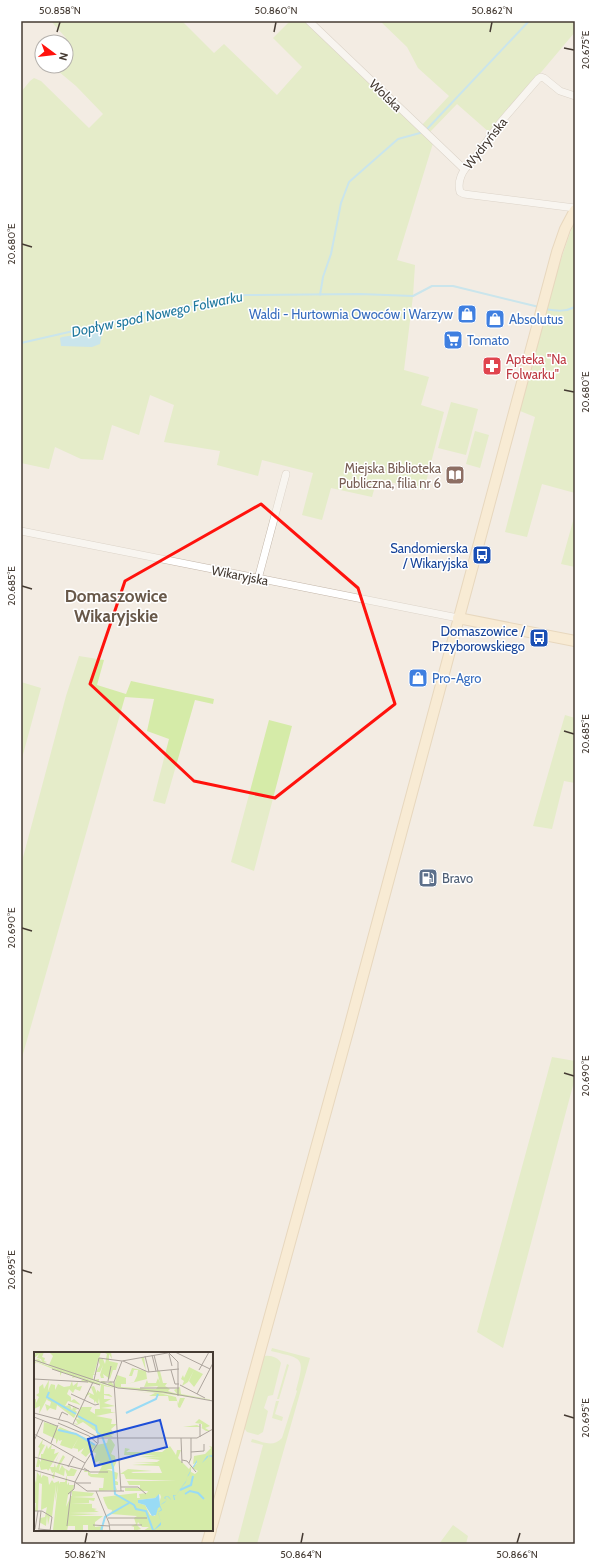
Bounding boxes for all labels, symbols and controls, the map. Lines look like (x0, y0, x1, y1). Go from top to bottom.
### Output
text: 50.858°N (39, 4, 81, 17)
text: 50.860°N (255, 4, 297, 17)
text: 50.862°N (471, 4, 513, 17)
text: 20.675°E (579, 30, 592, 69)
north arrow (34, 34, 74, 74)
text: N (56, 51, 71, 62)
street label: Wolska (366, 76, 406, 115)
street label: Wydryńska (460, 113, 511, 172)
text: 20.680°E (5, 223, 18, 265)
water label: Dopływ spod Nowego Folwarku (70, 287, 244, 341)
shop icon: Waldi - Hurtownia Owoców i Warzyw (456, 303, 478, 325)
place label: Waldi - Hurtownia Owoców i Warzyw (249, 306, 454, 322)
shop icon: Absolutus (484, 308, 506, 330)
place label: Absolutus (509, 311, 564, 327)
supermarket icon: Tomato (442, 329, 464, 351)
place label: Tomato (467, 332, 509, 348)
place label: Apteka "Na Folwarku" (506, 351, 567, 382)
pharmacy icon: Apteka "Na Folwarku" (481, 355, 503, 377)
text: 20.680°E (579, 371, 592, 413)
place label: Miejska Biblioteka Publiczna, filia nr 6 (339, 460, 442, 491)
library icon: Miejska Biblioteka Publiczna, filia nr 6 (444, 464, 466, 486)
place label: Sandomierska / Wikaryjska (390, 540, 469, 572)
bus stop icon: Sandomierska / Wikaryjska (471, 544, 493, 566)
street label: Wikaryjska (210, 562, 271, 589)
text: 20.685°E (5, 566, 18, 606)
district label: Domaszowice Wikaryjskie (65, 586, 168, 626)
place label: Domaszowice / Przyborowskiego (432, 623, 526, 654)
bus stop icon: Domaszowice / Przyborowskiego (528, 627, 550, 649)
shop icon: Pro-Agro (407, 667, 429, 689)
place label: Pro-Agro (432, 670, 481, 686)
text: 20.685°E (579, 714, 592, 754)
fuel station icon: Bravo (417, 867, 439, 889)
place label: Bravo (442, 870, 473, 886)
text: 20.690°E (5, 907, 18, 948)
text: 20.690°E (579, 1055, 592, 1096)
text: 20.695°E (5, 1250, 18, 1290)
inset map (34, 1352, 213, 1531)
text: 20.695°E (579, 1398, 592, 1438)
text: 50.862°N (64, 1548, 106, 1561)
text: 50.864°N (280, 1548, 322, 1561)
text: 50.866°N (496, 1548, 538, 1561)

